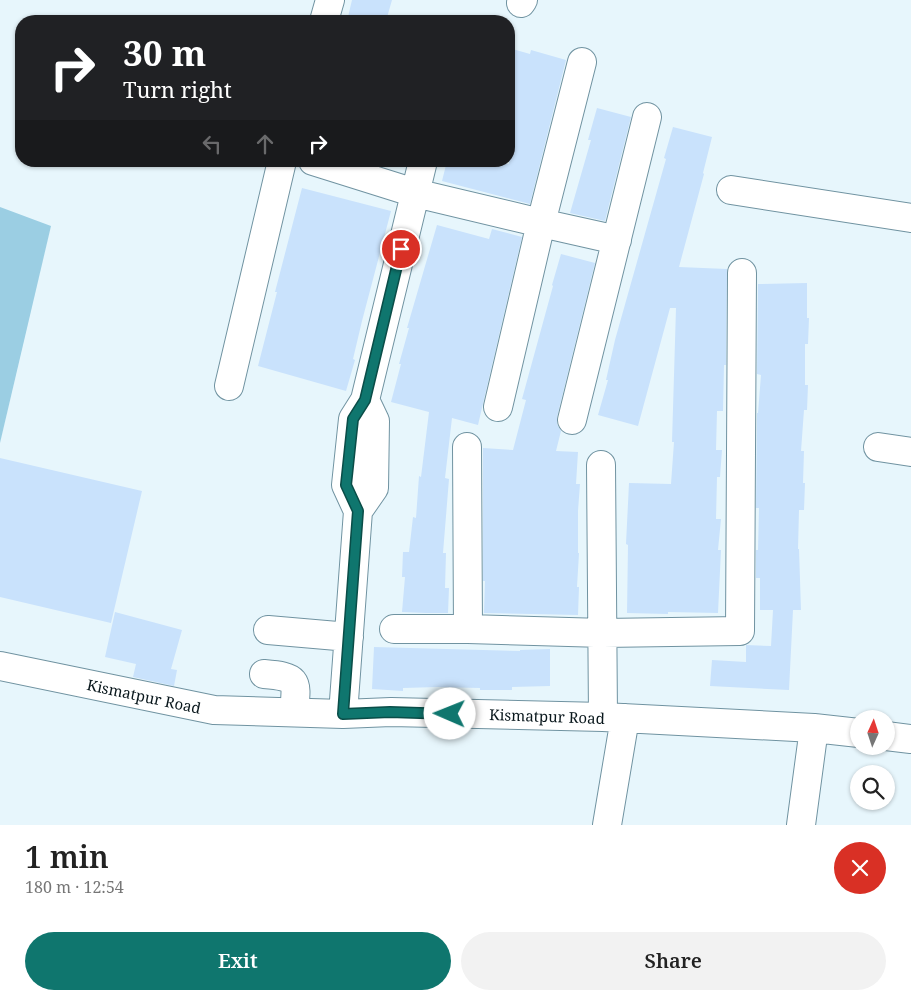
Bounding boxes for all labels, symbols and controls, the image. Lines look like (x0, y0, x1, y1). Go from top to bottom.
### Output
text: 30 m (123, 29, 206, 76)
icon: right (40, 35, 105, 100)
text: Turn right (123, 74, 232, 104)
icon: left (198, 130, 226, 158)
icon: ahead (251, 130, 279, 158)
icon: right (304, 130, 332, 158)
pin (380, 228, 422, 270)
icon: arrive (387, 235, 415, 263)
street label: Kismatpur Road (85, 674, 203, 718)
position arrow (423, 687, 475, 739)
street label: Kismatpur Road (489, 704, 605, 728)
north arrow (850, 710, 895, 755)
map controls (850, 710, 895, 810)
button: search (850, 765, 895, 810)
text: 1 min (25, 836, 109, 877)
button: close (834, 842, 886, 894)
text: 180 m · 12:54 (25, 876, 124, 898)
button: Exit (25, 932, 451, 990)
button: Share (461, 932, 886, 990)

